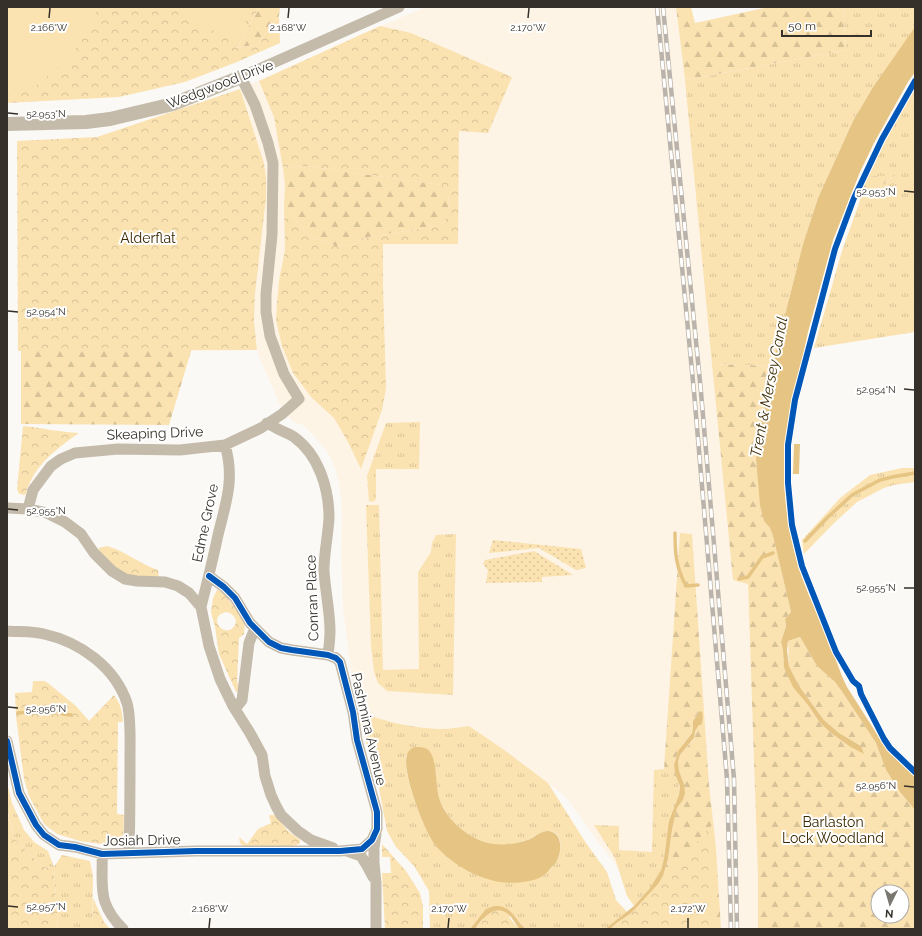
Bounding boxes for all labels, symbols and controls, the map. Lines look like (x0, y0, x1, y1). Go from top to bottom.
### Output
scale bar (782, 12, 871, 38)
text: 50 m (788, 19, 816, 33)
text: 2.166°W (31, 22, 68, 33)
text: 2.168°W (270, 22, 307, 33)
text: 2.170°W (510, 22, 546, 33)
street label: Wedgwood Drive (164, 56, 276, 112)
text: 52.953°N (26, 108, 66, 119)
text: 52.953°N (856, 186, 896, 197)
park label: Alderflat (120, 230, 176, 246)
text: 52.954°N (26, 306, 66, 317)
water label: Trent & Mersey Canal (747, 315, 791, 459)
text: 52.954°N (856, 384, 896, 395)
street label: Skeaping Drive (106, 423, 204, 443)
street label: Edme Grove (189, 482, 221, 564)
text: 52.955°N (26, 505, 66, 516)
street label: Conran Place (302, 555, 322, 641)
text: 52.955°N (856, 582, 896, 593)
street label: Pashmina Avenue (348, 671, 390, 787)
text: 52.956°N (26, 703, 66, 714)
text: 52.956°N (856, 780, 896, 791)
park label: Barlaston Lock Woodland (782, 814, 884, 846)
street label: Josiah Drive (103, 831, 181, 849)
north arrow (870, 884, 910, 924)
text: 52.957°N (26, 901, 66, 912)
text: 2.168°W (192, 903, 229, 914)
text: 2.170°W (431, 903, 467, 914)
text: 2.172°W (671, 903, 706, 914)
text: N (884, 907, 894, 920)

